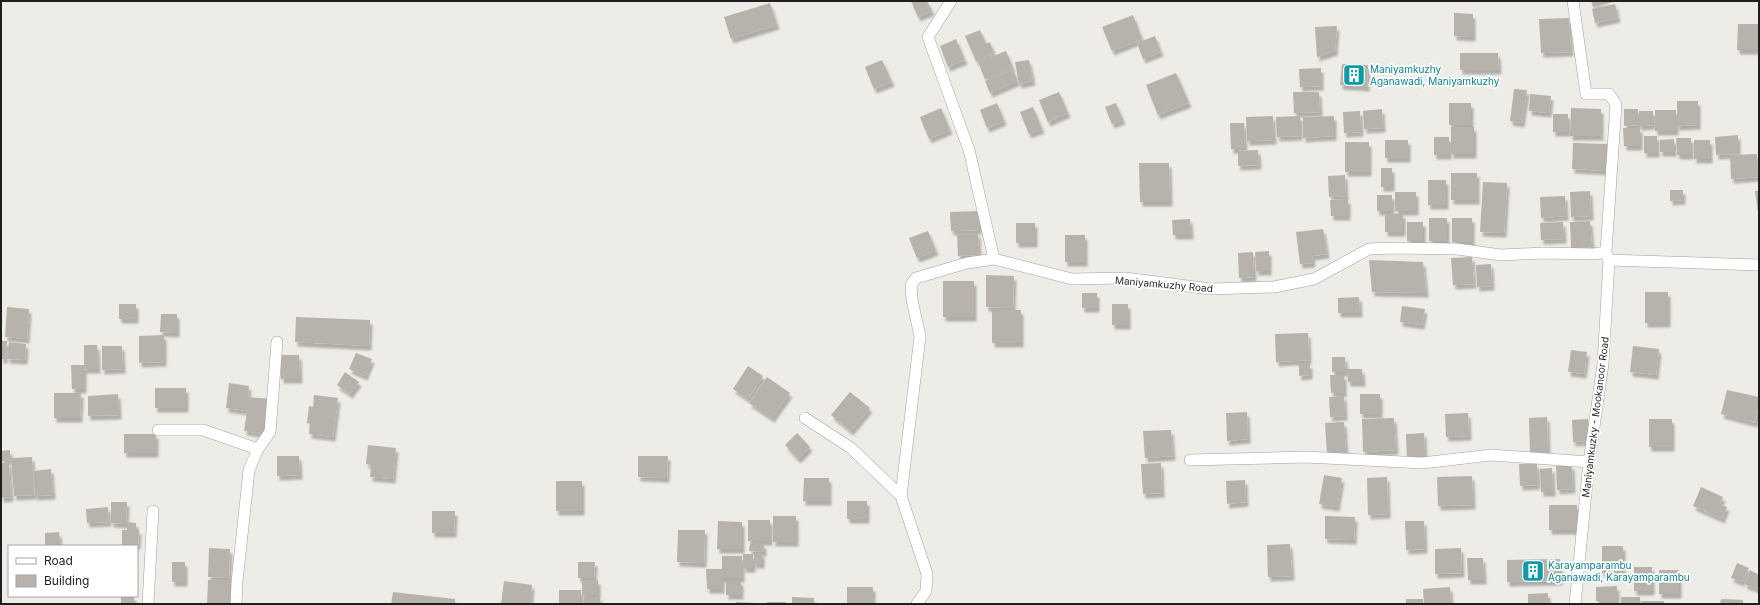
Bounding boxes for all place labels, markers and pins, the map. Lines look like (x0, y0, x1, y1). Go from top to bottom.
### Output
building icon: Maniyamkuzhy Aganawadi, Maniyamkuzhy (1341, 62, 1367, 88)
place label: Maniyamkuzhy Aganawadi, Maniyamkuzhy (1370, 63, 1500, 87)
building icon: Karayamparambu Aganawadi, Karayamparambu (1520, 558, 1546, 584)
place label: Karayamparambu Aganawadi, Karayamparambu (1548, 559, 1690, 583)

